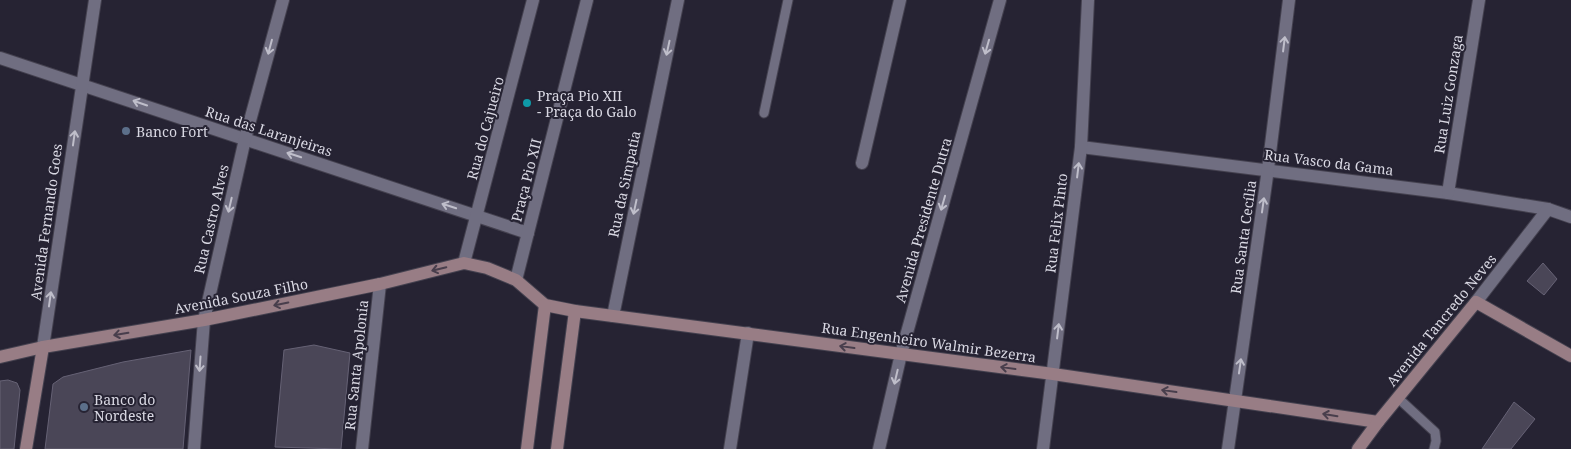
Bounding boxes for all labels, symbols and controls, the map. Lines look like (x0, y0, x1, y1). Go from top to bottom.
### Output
street label: Rua Luiz Gonzaga (1429, 33, 1467, 155)
one-way arrow (1279, 36, 1289, 52)
one-way arrow (265, 39, 274, 55)
one-way arrow (663, 39, 672, 55)
one-way arrow (982, 39, 992, 55)
street label: Rua do Cajueiro (462, 74, 508, 182)
place label: Praça Pio XII - Praça do Galo (537, 86, 637, 121)
marker: Praça Pio XII - Praça do Galo (521, 97, 533, 109)
one-way arrow (133, 98, 149, 108)
street label: Rua das Laranjeiras (203, 101, 335, 161)
place label: Banco Fort (136, 122, 208, 141)
marker: Banco Fort (120, 125, 132, 137)
street label: Rua da Simpatia (603, 129, 645, 239)
one-way arrow (69, 130, 79, 146)
street label: Avenida Presidente Dutra (890, 135, 956, 305)
street label: Praça Pio XII (506, 136, 546, 224)
street label: Avenida Fernando Goes (26, 142, 66, 302)
street label: Rua Vasco da Gama (1263, 145, 1395, 179)
one-way arrow (287, 150, 303, 159)
street label: Rua Castro Alves (189, 162, 233, 276)
one-way arrow (1073, 162, 1083, 178)
street label: Rua Felix Pinto (1040, 172, 1072, 274)
street label: Rua Santa Cecília (1226, 179, 1260, 295)
one-way arrow (938, 195, 948, 211)
one-way arrow (225, 196, 234, 212)
one-way arrow (630, 198, 639, 214)
one-way arrow (1258, 198, 1268, 214)
one-way arrow (441, 201, 457, 210)
street label: Avenida Tancredo Neves (1382, 250, 1500, 390)
one-way arrow (432, 265, 448, 274)
street label: Avenida Souza Filho (173, 274, 309, 318)
one-way arrow (45, 291, 55, 307)
street label: Rua Santa Apolonia (340, 299, 372, 431)
one-way arrow (273, 300, 289, 309)
street label: Rua Engenheiro Walmir Bezerra (820, 318, 1038, 366)
one-way arrow (1053, 324, 1063, 340)
one-way arrow (113, 329, 129, 339)
one-way arrow (839, 341, 855, 351)
one-way arrow (196, 356, 205, 372)
one-way arrow (1235, 358, 1245, 374)
one-way arrow (1000, 363, 1016, 373)
one-way arrow (891, 369, 900, 385)
one-way arrow (1161, 386, 1177, 396)
place label: Banco do Nordeste (94, 390, 155, 425)
marker: Banco do Nordeste (78, 401, 90, 413)
one-way arrow (1322, 409, 1338, 419)

